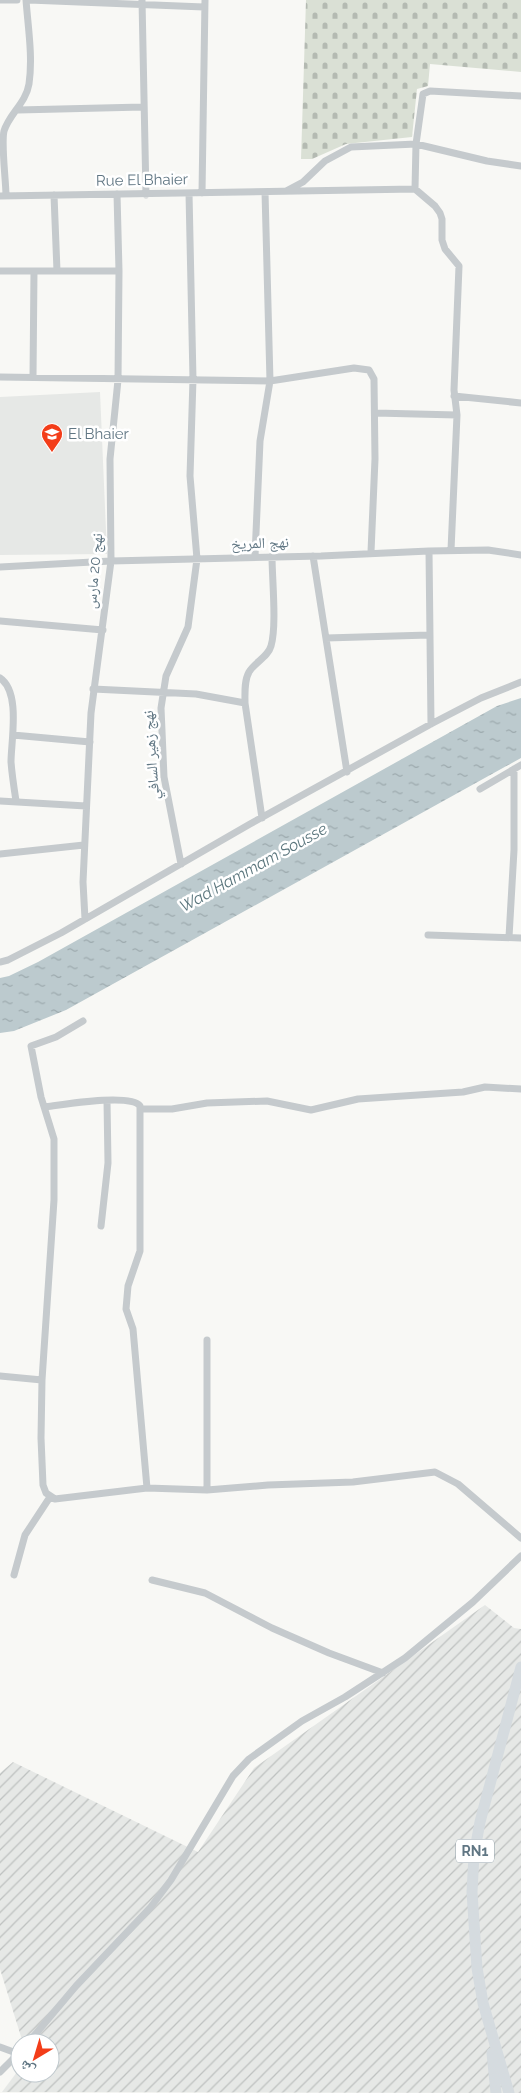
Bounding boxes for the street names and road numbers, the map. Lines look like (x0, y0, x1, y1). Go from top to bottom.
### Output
street label: Rue El Bhaier (96, 170, 189, 190)
street label: نهج 20 مارس (82, 532, 107, 610)
street label: نهج المريخ (231, 533, 289, 554)
street label: نهج زهير السافي (139, 710, 166, 800)
road number: RN1 (456, 1840, 494, 1862)

